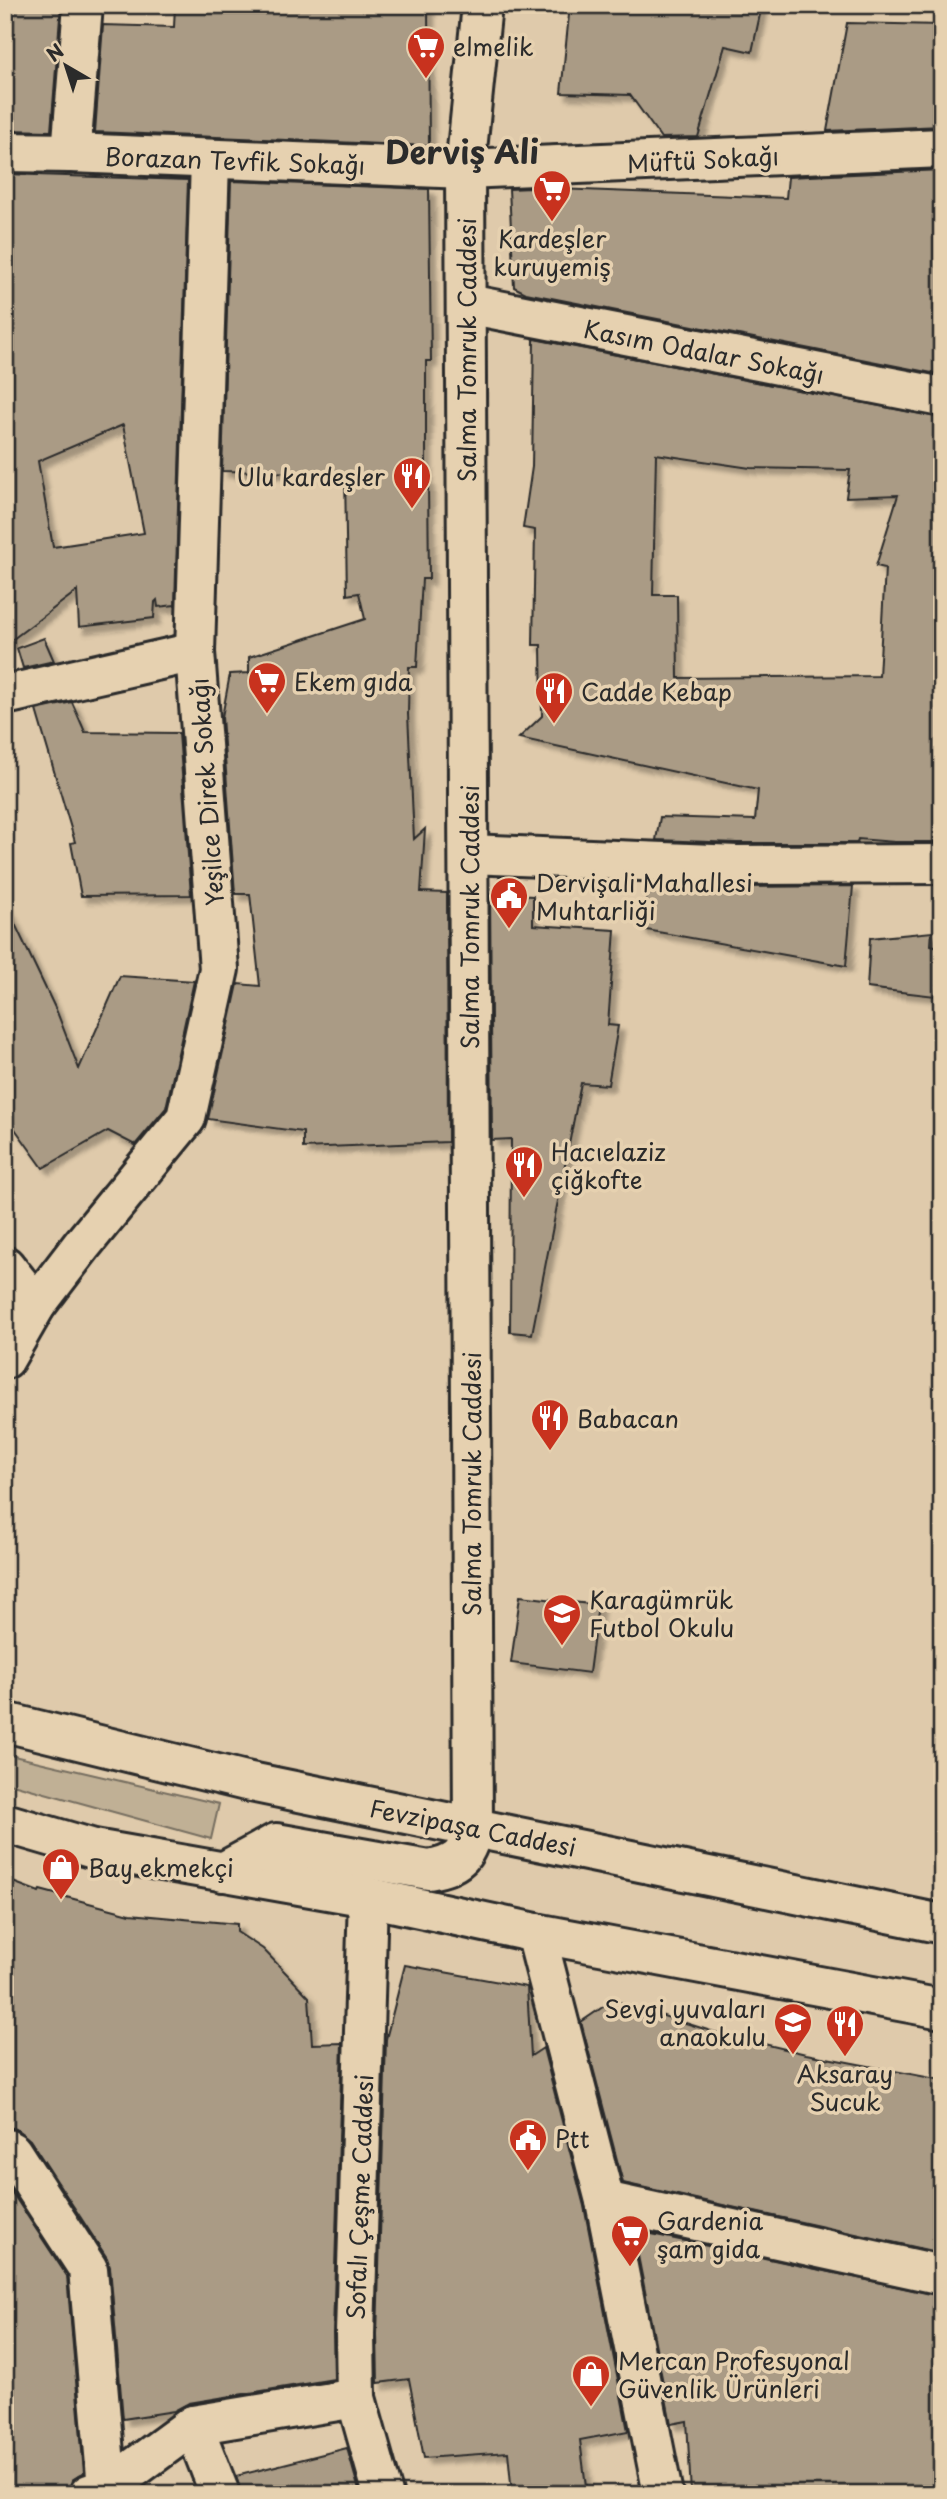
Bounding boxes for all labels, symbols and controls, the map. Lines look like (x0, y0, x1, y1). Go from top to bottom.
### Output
supermarket icon: elmelik (405, 25, 447, 80)
place label: elmelik (453, 28, 534, 64)
north arrow (32, 32, 102, 102)
text: N (40, 36, 69, 68)
district label: Derviş Ali (385, 127, 539, 175)
street label: Borazan Tevfik Sokağı (104, 137, 366, 183)
street label: Müftü Sokağı (626, 137, 780, 181)
supermarket icon: Kardeşler kuruyemiş (531, 168, 573, 223)
street label: Salma Tomruk Caddesi (448, 218, 484, 482)
place label: Kardeşler kuruyemiş (493, 220, 611, 284)
street label: Kasım Odalar Sokağı (581, 310, 827, 392)
restaurant icon: Ulu kardeşler (391, 455, 433, 510)
place label: Ulu kardeşler (236, 458, 386, 494)
supermarket icon: Ekem gıda (246, 660, 288, 715)
place label: Ekem gıda (294, 663, 413, 699)
restaurant icon: Cadde Kebap (533, 670, 575, 725)
place label: Cadde Kebap (581, 673, 732, 709)
street label: Yeşilce Direk Sokağı (180, 677, 232, 907)
street label: Salma Tomruk Caddesi (451, 785, 487, 1049)
place label: Dervişali Mahallesi Muhtarliği (536, 864, 753, 928)
public building icon: Dervişali Mahallesi Muhtarliği (488, 875, 530, 930)
place label: Hacıelaziz çiğkofte (551, 1133, 666, 1197)
restaurant icon: Hacıelaziz çiğkofte (503, 1144, 545, 1199)
street label: Salma Tomruk Caddesi (453, 1352, 489, 1616)
restaurant icon: Babacan (529, 1397, 571, 1452)
place label: Babacan (577, 1400, 679, 1436)
place label: Karagümrük Futbol Okulu (589, 1581, 734, 1645)
school or university icon: Karagümrük Futbol Okulu (541, 1592, 583, 1647)
street label: Fevzipaşa Caddesi (367, 1789, 579, 1865)
shop icon: Bay ekmekçi (40, 1846, 82, 1901)
place label: Bay ekmekçi (88, 1849, 234, 1885)
place label: Sevgi yuvaları anaokulu (604, 1990, 766, 2054)
school or university icon: Sevgi yuvaları anaokulu (772, 2001, 814, 2056)
restaurant icon: Aksaray Sucuk (824, 2003, 866, 2058)
place label: Aksaray Sucuk (797, 2055, 893, 2119)
street label: Sofalı Çeşme Caddesi (337, 2074, 381, 2320)
public building icon: Ptt (507, 2117, 549, 2172)
place label: Ptt (555, 2120, 590, 2156)
place label: Gardenia şam gida (657, 2202, 764, 2266)
supermarket icon: Gardenia şam gida (609, 2213, 651, 2268)
place label: Mercan Profesyonal Güvenlik Ürünleri (618, 2342, 850, 2406)
shop icon: Mercan Profesyonal Güvenlik Ürünleri (570, 2353, 612, 2408)

